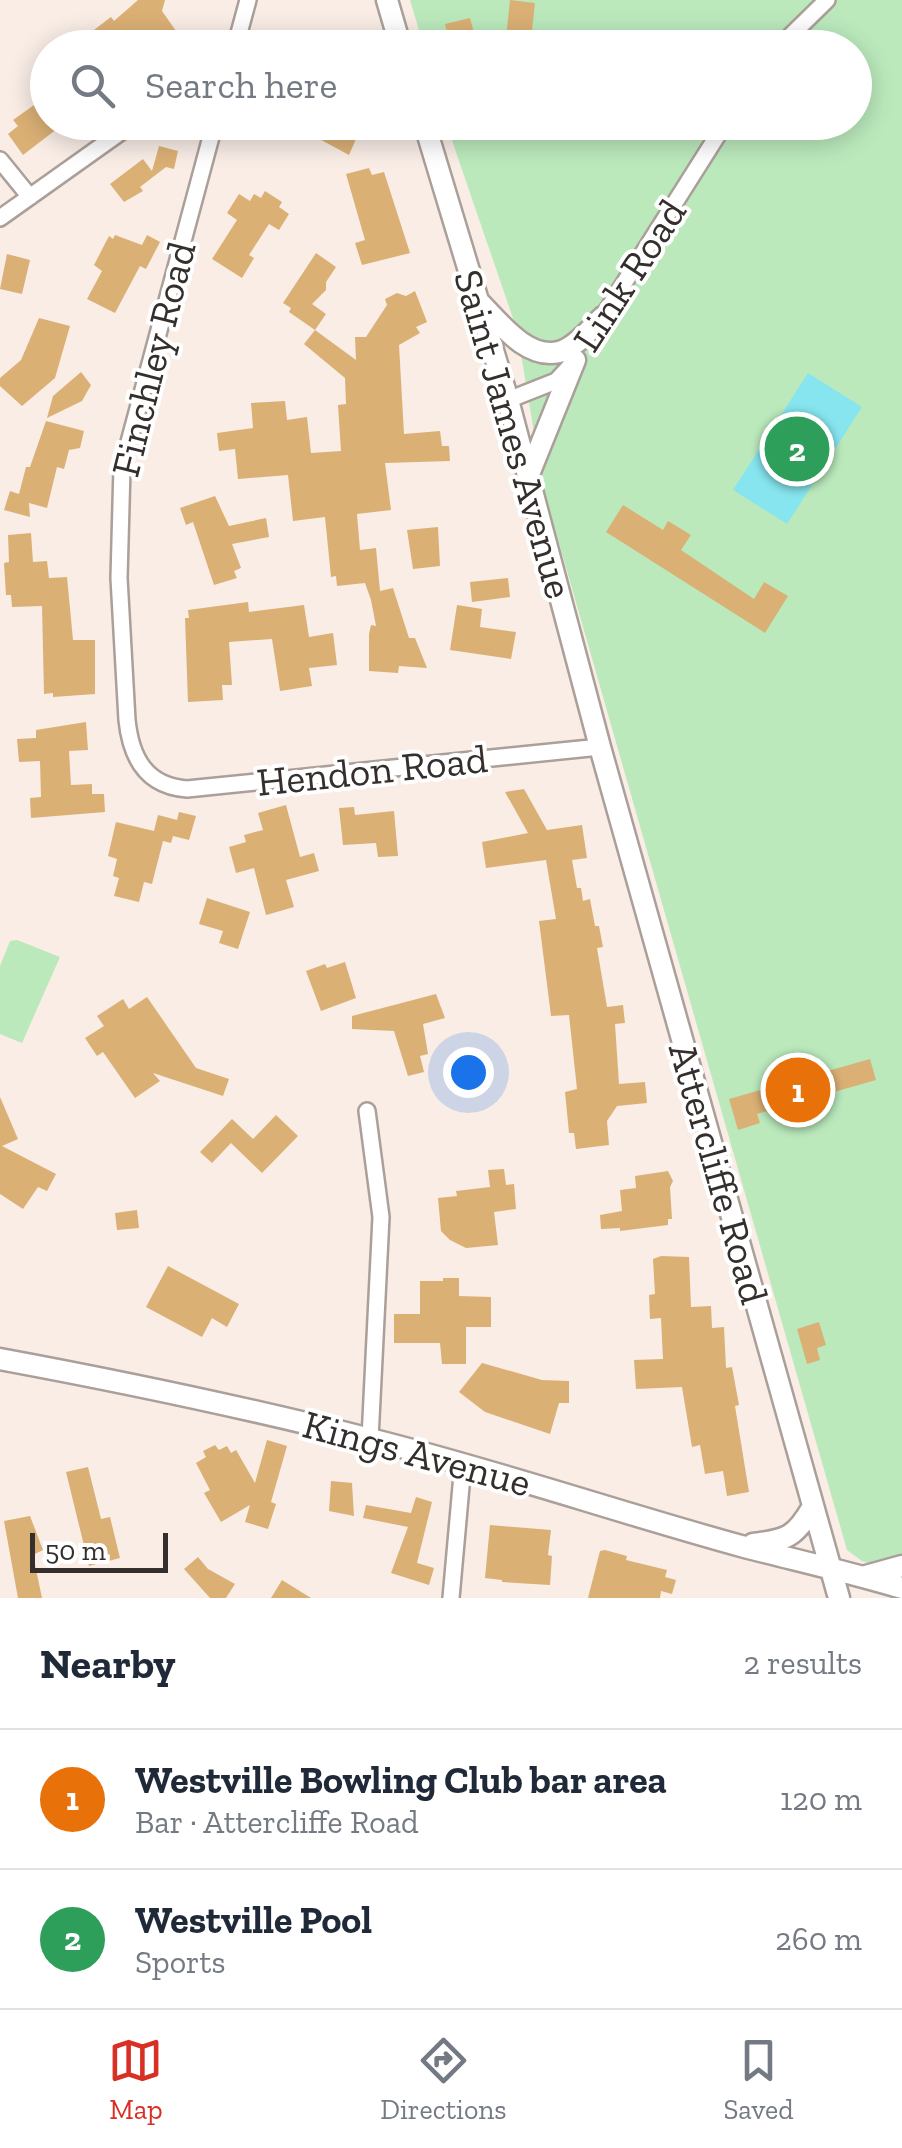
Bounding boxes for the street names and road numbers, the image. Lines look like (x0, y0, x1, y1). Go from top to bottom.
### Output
street label: Link Road (562, 190, 696, 360)
street label: Finchley Road (101, 236, 205, 482)
street label: Saint James Avenue (444, 264, 584, 604)
street label: Hendon Road (254, 734, 490, 806)
street label: Attercliffe Road (659, 1037, 779, 1309)
street label: Kings Avenue (298, 1400, 536, 1506)

